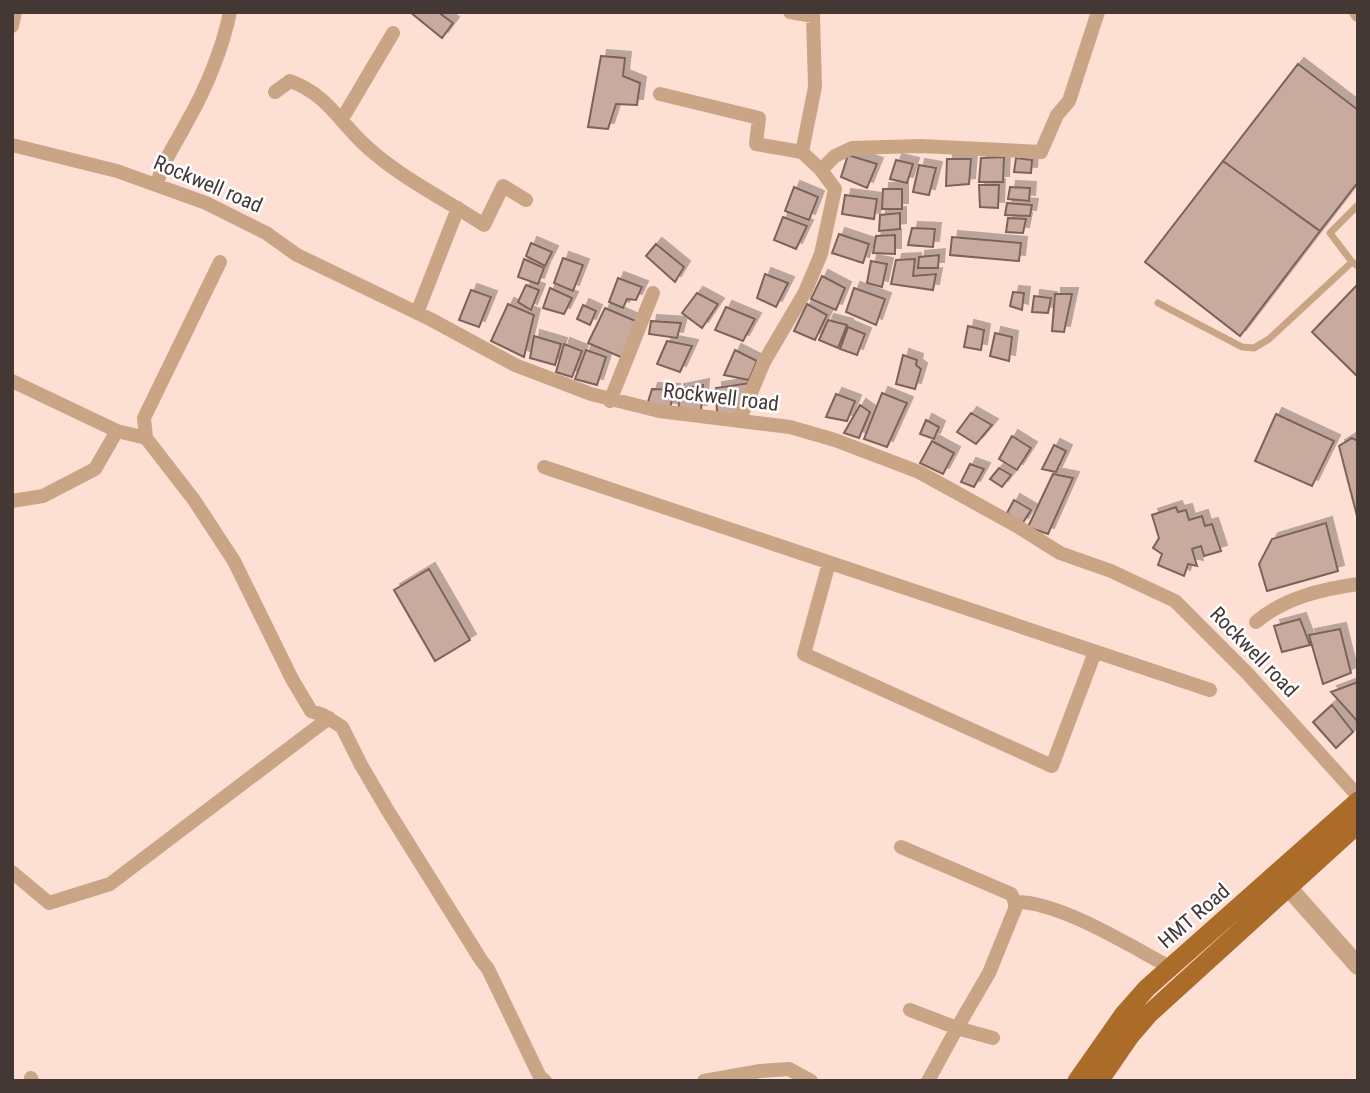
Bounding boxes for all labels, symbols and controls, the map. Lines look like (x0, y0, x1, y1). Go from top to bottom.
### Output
street label: Rockwell road (150, 150, 266, 218)
street label: Rockwell road (662, 378, 780, 416)
street label: Rockwell road (1205, 602, 1303, 702)
street label: HMT Road (1154, 879, 1234, 953)

